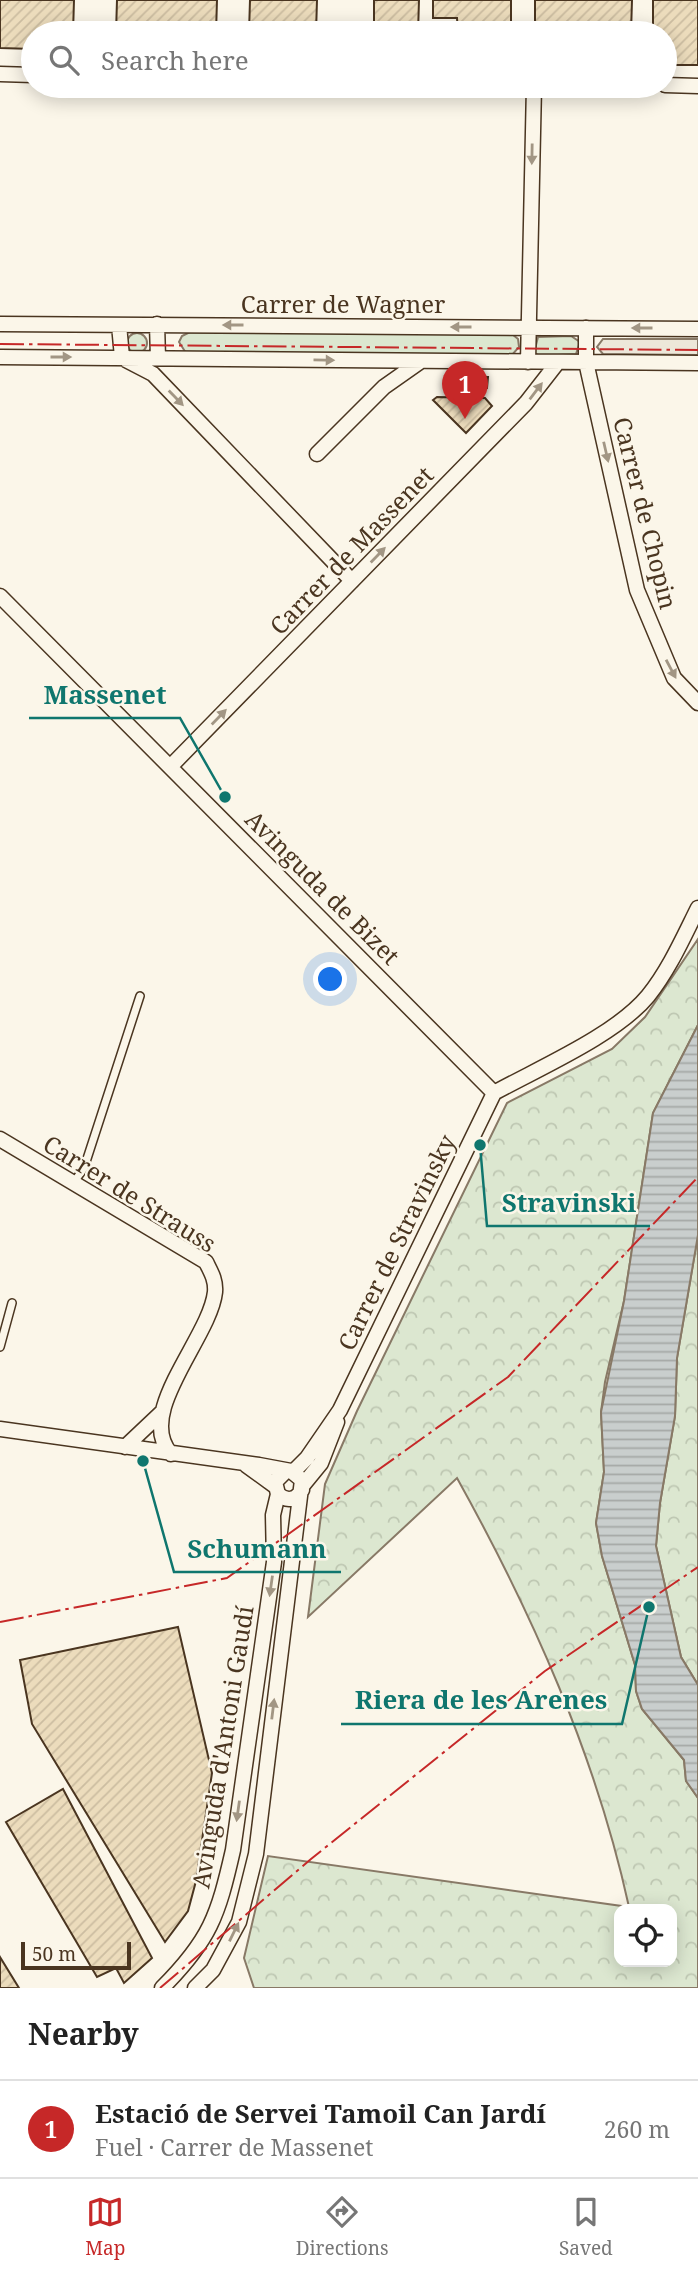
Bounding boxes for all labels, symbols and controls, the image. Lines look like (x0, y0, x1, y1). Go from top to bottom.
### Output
search box (21, 21, 677, 98)
icon: search (45, 41, 83, 79)
text: Search here (101, 42, 249, 78)
one-way arrow (527, 143, 538, 165)
street label: Carrer de Wagner (241, 287, 445, 320)
one-way arrow (222, 319, 244, 331)
one-way arrow (449, 321, 471, 332)
one-way arrow (631, 322, 653, 334)
one-way arrow (50, 351, 72, 363)
one-way arrow (313, 354, 335, 366)
pin: 1 (442, 361, 488, 419)
one-way arrow (529, 382, 543, 400)
one-way arrow (167, 389, 183, 406)
street label: Carrer de Chopin (606, 414, 686, 612)
one-way arrow (601, 442, 612, 464)
street label: Carrer de Massenet (262, 459, 440, 641)
one-way arrow (370, 546, 387, 563)
one-way arrow (665, 660, 677, 679)
callout: Massenet (29, 671, 180, 718)
text: Massenet (44, 676, 167, 712)
one-way arrow (211, 709, 228, 726)
street label: Avinguda de Bizet (239, 803, 407, 971)
your location (313, 962, 347, 996)
street label: Carrer de Strauss (37, 1127, 223, 1259)
street label: Carrer de Stravinsky (329, 1128, 463, 1355)
callout: Stravinski (487, 1179, 650, 1226)
text: Stravinski (502, 1184, 636, 1220)
callout: Schumann (174, 1525, 341, 1572)
text: Schumann (187, 1530, 327, 1566)
one-way arrow (265, 1575, 276, 1597)
street label: Avinguda d'Antoni Gaudí (183, 1603, 261, 1891)
callout: Riera de les Arenes (341, 1677, 622, 1724)
text: Riera de les Arenes (355, 1681, 607, 1717)
one-way arrow (268, 1698, 279, 1720)
one-way arrow (233, 1800, 244, 1822)
map controls (614, 1904, 677, 1967)
button: locate (614, 1904, 677, 1967)
one-way arrow (228, 1922, 239, 1942)
scale bar (21, 1939, 131, 1971)
text: 50 m (32, 1941, 76, 1967)
text: Nearby (28, 2013, 139, 2054)
text: Estació de Servei Tamoil Can Jardí (95, 2095, 546, 2131)
text: 1 (45, 2113, 58, 2145)
text: 260 m (604, 2113, 670, 2145)
text: Fuel · Carrer de Massenet (95, 2131, 373, 2163)
tab: Map (85, 2193, 125, 2261)
tab: Directions (296, 2193, 389, 2261)
tab: Saved (559, 2193, 613, 2261)

